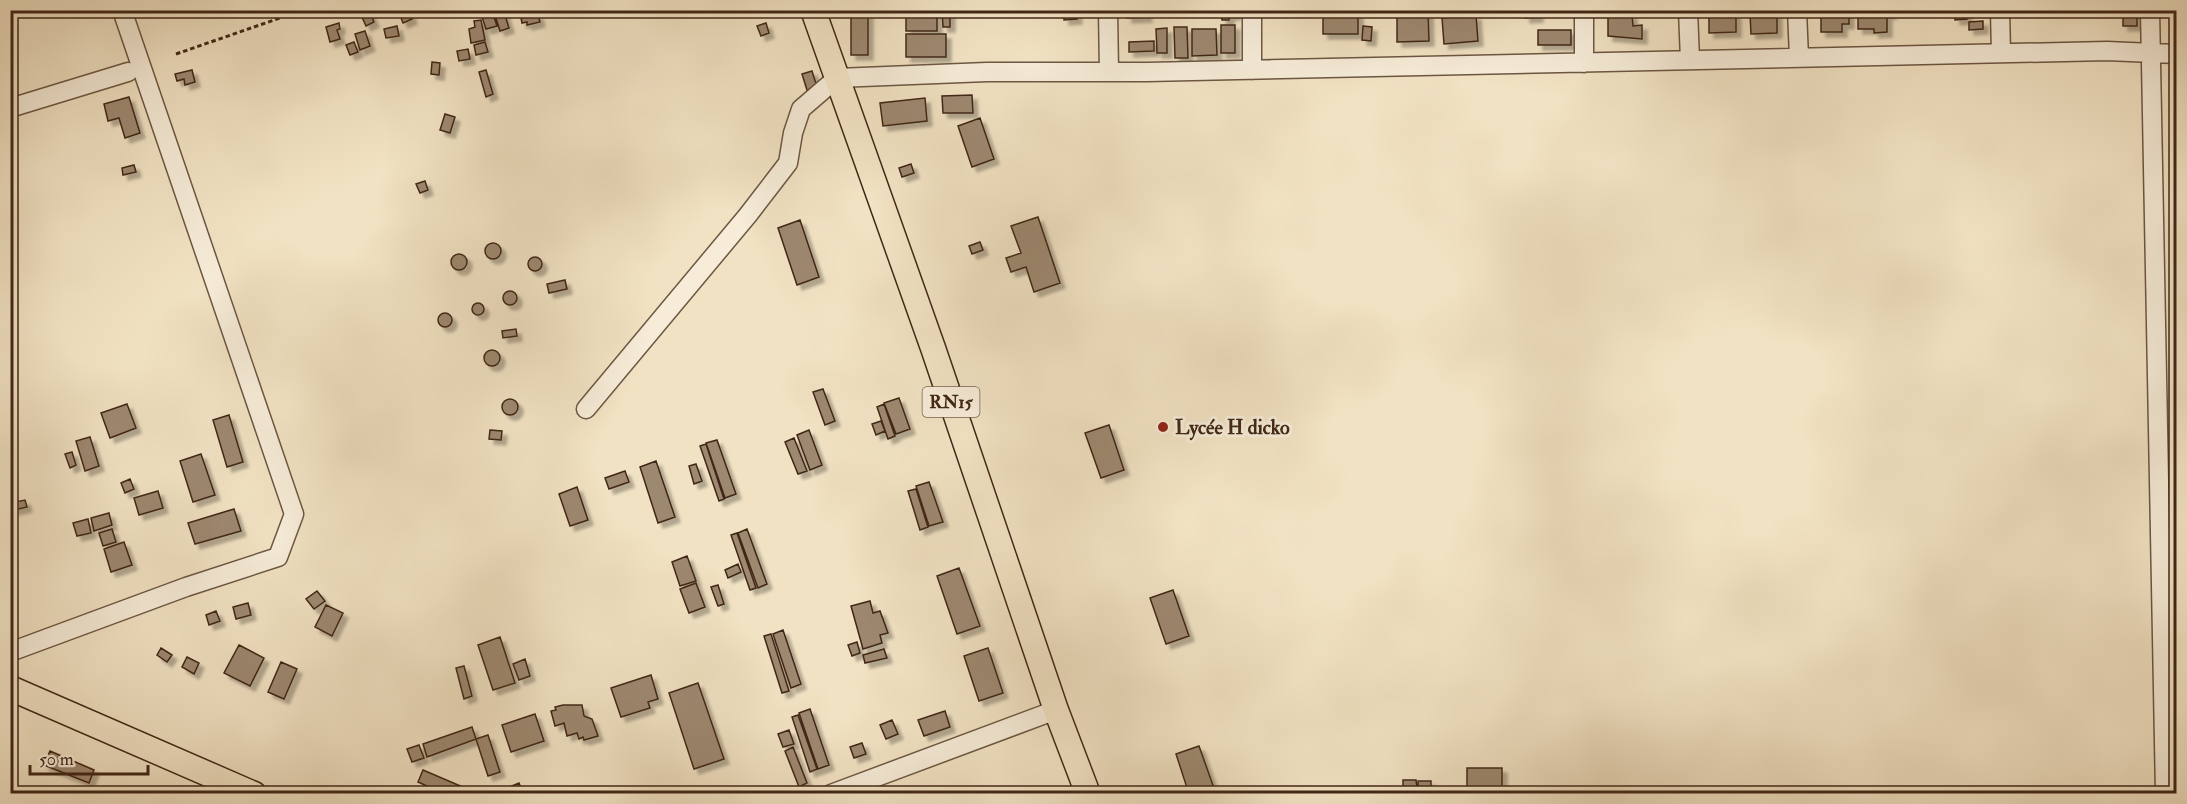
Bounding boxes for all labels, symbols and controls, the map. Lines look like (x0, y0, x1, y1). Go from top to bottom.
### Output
road number: RN15 (922, 387, 980, 417)
place label: Lycée H dicko (1175, 415, 1290, 441)
marker: Lycée H dicko (1156, 420, 1170, 434)
scale bar (30, 738, 148, 776)
text: 50 m (39, 748, 74, 771)

